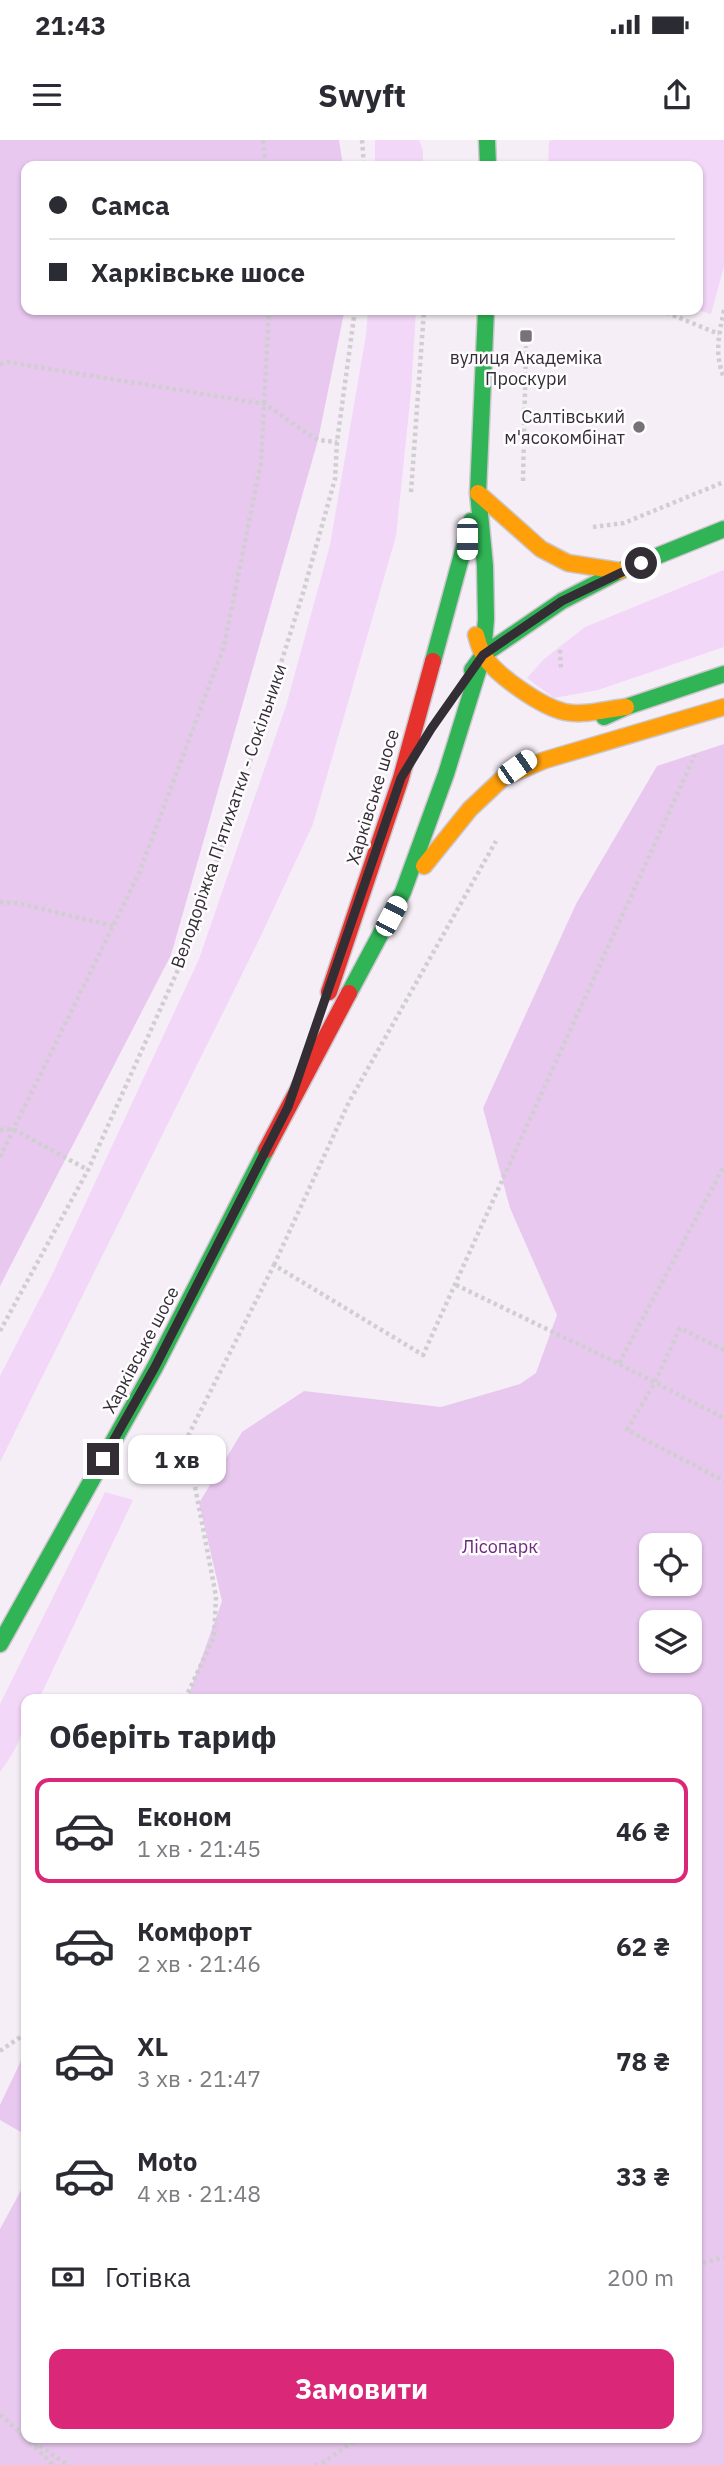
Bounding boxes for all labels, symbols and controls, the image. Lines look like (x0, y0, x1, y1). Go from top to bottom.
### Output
text: 21:43 (35, 8, 106, 42)
text: Swyft (318, 74, 406, 116)
icon: menu (28, 76, 66, 114)
icon: share (658, 76, 696, 114)
text: Самса (91, 188, 170, 222)
text: Харківське шосе (91, 255, 305, 289)
marker: вулиця Академіка Проскури (518, 328, 534, 344)
place label: вулиця Академіка Проскури (450, 346, 603, 390)
place label: Салтівський м'ясокомбінат (504, 405, 626, 449)
marker: Салтівський м'ясокомбінат (631, 419, 647, 435)
car (457, 518, 478, 560)
route start (625, 547, 657, 579)
street label: Велодоріжка П'ятихатки - Сокільники (166, 661, 292, 971)
street label: Харківське шосе (341, 726, 404, 868)
car (494, 746, 541, 788)
car (372, 893, 411, 939)
street label: Харківське шосе (97, 1282, 184, 1417)
callout: 1 хв (128, 1434, 226, 1484)
route end (87, 1443, 119, 1475)
text: 1 хв (154, 1444, 200, 1474)
map controls (639, 1533, 702, 1673)
button: locate (639, 1533, 702, 1596)
park label: Лісопарк (462, 1535, 538, 1558)
button: layers (639, 1610, 702, 1673)
text: Оберіть тариф (49, 1715, 276, 1757)
icon: car (53, 1799, 116, 1862)
text: Економ (137, 1799, 232, 1833)
text: 46 ₴ (616, 1814, 670, 1848)
text: 1 хв · 21:45 (137, 1833, 261, 1863)
icon: car (53, 1914, 116, 1977)
text: Комфорт (137, 1914, 252, 1948)
text: 62 ₴ (616, 1929, 670, 1963)
text: 2 хв · 21:46 (137, 1948, 261, 1978)
icon: car (53, 2029, 116, 2092)
text: XL (137, 2029, 168, 2063)
text: 78 ₴ (616, 2044, 670, 2078)
text: 3 хв · 21:47 (137, 2063, 261, 2093)
icon: car (53, 2144, 116, 2207)
text: Moto (137, 2144, 197, 2178)
text: 33 ₴ (616, 2159, 670, 2193)
text: 4 хв · 21:48 (137, 2178, 261, 2208)
icon: cash (49, 2258, 87, 2296)
text: Готівка (105, 2260, 191, 2294)
text: 200 m (607, 2262, 674, 2292)
button: Замовити (49, 2349, 674, 2429)

